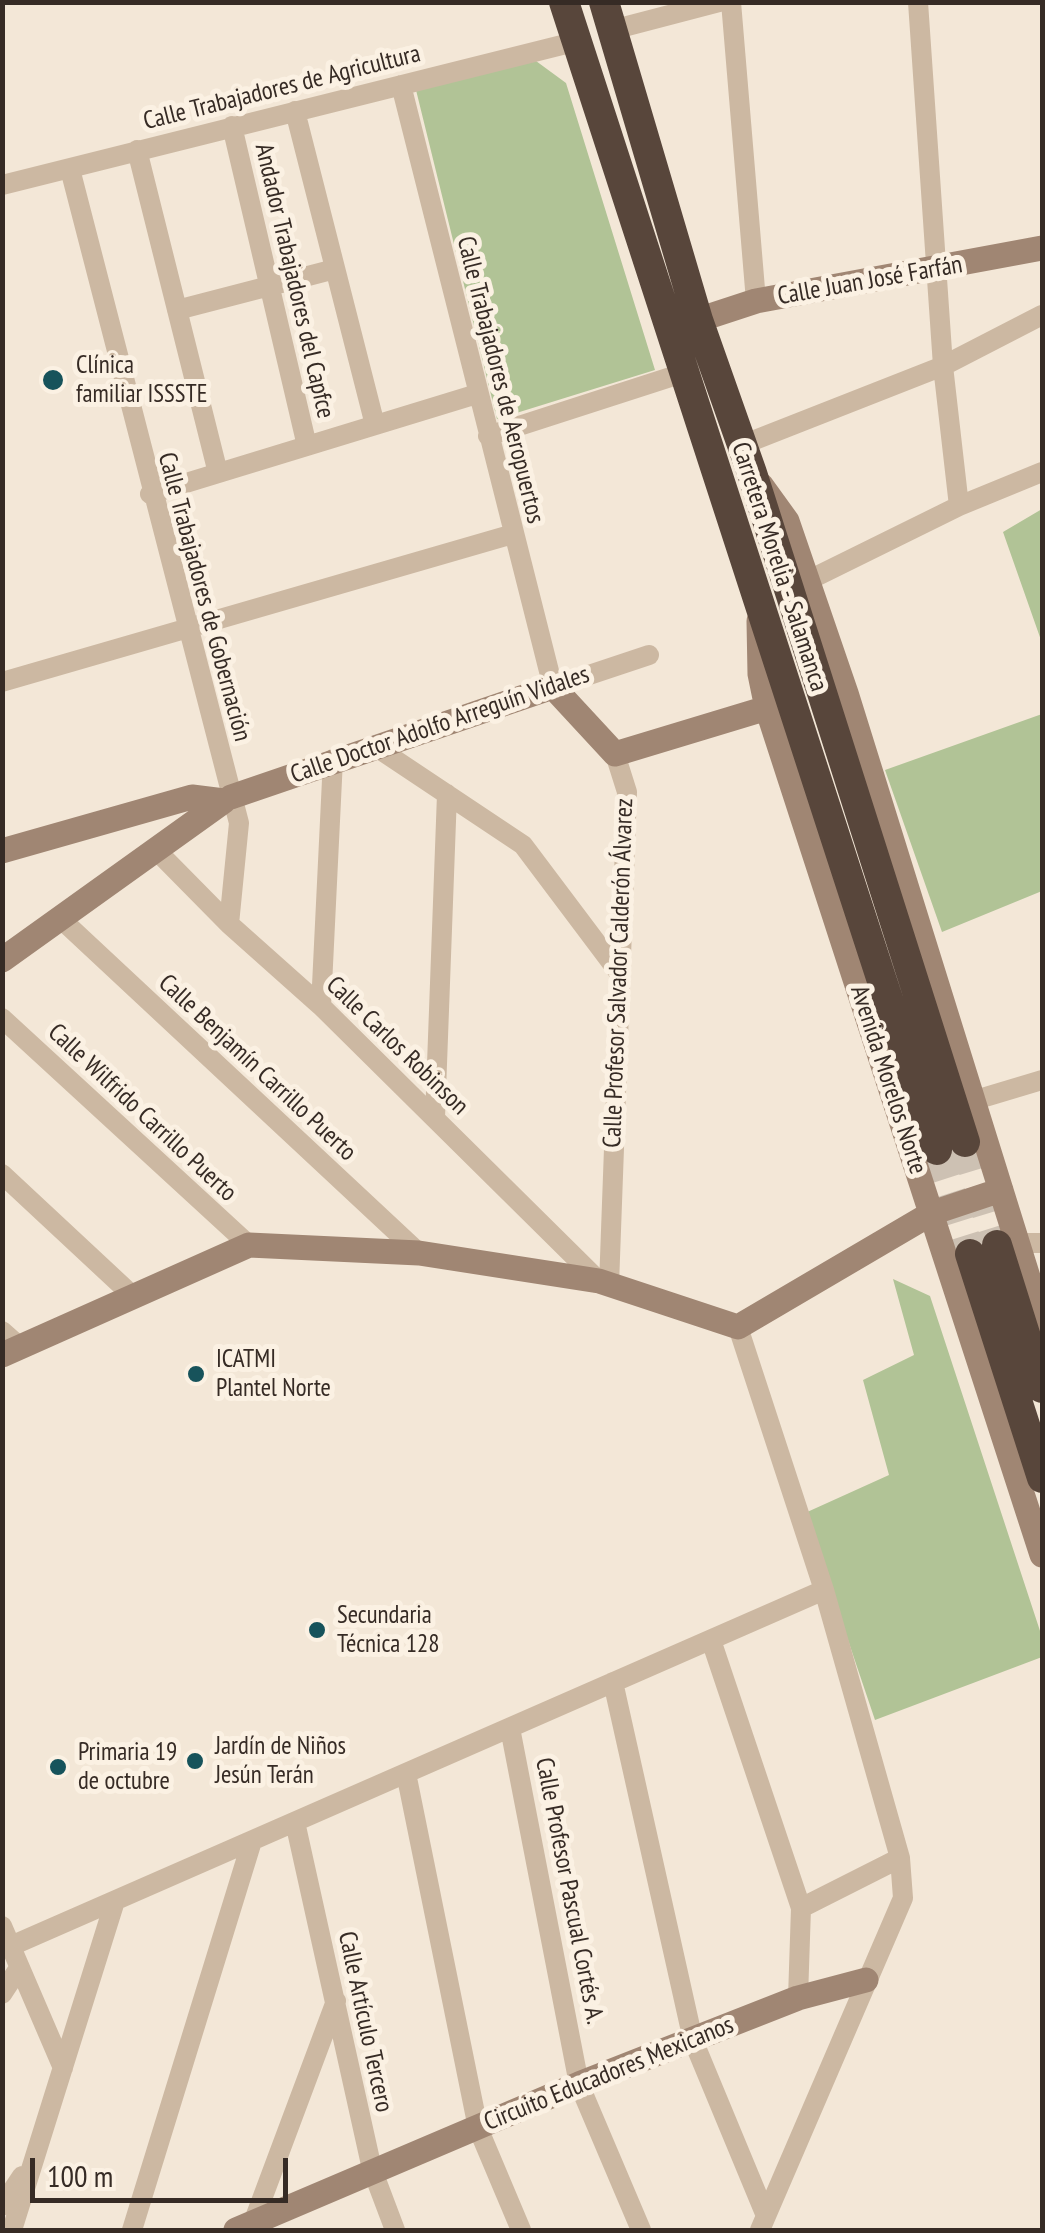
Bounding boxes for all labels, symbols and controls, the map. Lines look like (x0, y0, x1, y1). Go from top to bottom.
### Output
street label: Calle Trabajadores de Agricultura (140, 39, 424, 137)
street label: Andador Trabajadores del Capfce (248, 141, 340, 421)
street label: Calle Trabajadores de Aeropuertos (450, 234, 550, 526)
street label: Calle Juan José Farfán (775, 250, 965, 312)
place label: Clínica familiar ISSSTE (76, 351, 207, 410)
marker: Clínica familiar ISSSTE (40, 367, 66, 393)
street label: Carretera Morelia - Salamanca (725, 439, 833, 695)
street label: Calle Trabajadores de Gobernación (151, 449, 257, 745)
street label: Calle Doctor Adolfo Arreguín Vidales (287, 660, 593, 790)
street label: Calle Profesor Salvador Calderón Álvarez (598, 798, 640, 1148)
street label: Calle Benjamín Carrillo Puerto (152, 969, 362, 1167)
street label: Calle Carlos Robinson (320, 971, 474, 1121)
street label: Avenida Morelos Norte (843, 982, 933, 1178)
street label: Calle Wilfrido Carrillo Puerto (42, 1018, 242, 1208)
place label: ICATMI Plantel Norte (216, 1345, 331, 1404)
marker: ICATMI Plantel Norte (185, 1363, 207, 1385)
place label: Secundaria Técnica 128 (337, 1601, 439, 1660)
marker: Secundaria Técnica 128 (306, 1619, 328, 1641)
place label: Jardín de Niños Jesún Terán (215, 1732, 346, 1791)
place label: Primaria 19 de octubre (78, 1738, 177, 1797)
marker: Jardín de Niños Jesún Terán (184, 1750, 206, 1772)
street label: Calle Profesor Pascual Cortés A. (528, 1755, 610, 2027)
marker: Primaria 19 de octubre (47, 1756, 69, 1778)
street label: Calle Artículo Tercero (331, 1929, 399, 2115)
street label: Circuito Educadores Mexicanos (480, 2010, 738, 2138)
scale bar (35, 2138, 292, 2200)
text: 100 m (47, 2156, 113, 2195)

